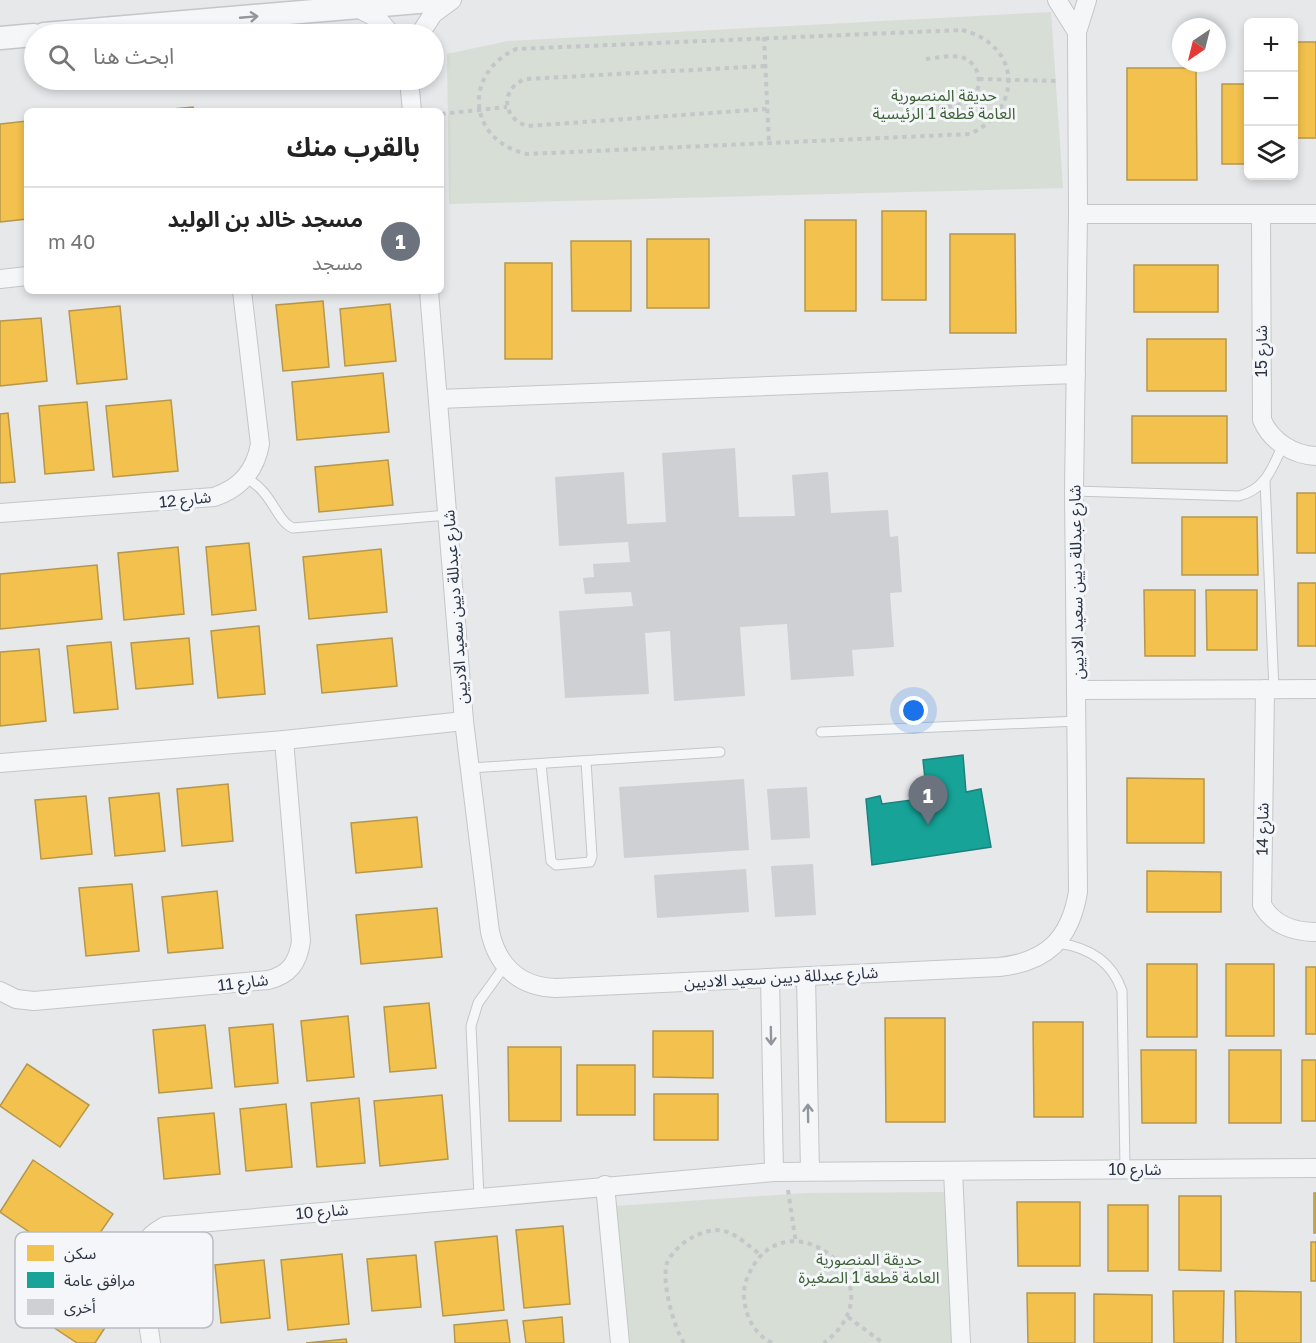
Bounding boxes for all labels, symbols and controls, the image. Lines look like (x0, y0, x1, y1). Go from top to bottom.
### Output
one-way arrow (238, 11, 258, 22)
north arrow (1172, 18, 1226, 72)
map controls (1244, 18, 1298, 180)
button: + (1244, 18, 1298, 72)
search box (24, 24, 444, 90)
icon: search (45, 41, 78, 74)
text: ابحث هنا (93, 42, 174, 69)
button: − (1244, 72, 1298, 126)
park label: حديقة المنصورية العامة قطعة 1 الرئيسية (873, 85, 1015, 123)
button: layers (1244, 126, 1298, 180)
text: بالقرب منك (287, 131, 420, 162)
text: مسجد خالد بن الوليد (168, 205, 363, 232)
text: 40 m (48, 229, 95, 253)
text: 1 (395, 229, 406, 253)
text: مسجد (312, 250, 363, 274)
street label: شارع 15 (1251, 325, 1274, 377)
street label: شارع عبدللة ديين سعيد الاديين (1064, 484, 1091, 679)
street label: شارع 12 (158, 486, 212, 515)
street label: شارع عبدللة ديين سعيد الاديين (438, 509, 475, 705)
your location (899, 696, 928, 725)
pin: 1 (908, 776, 948, 825)
street label: شارع 14 (1252, 802, 1275, 856)
street label: شارع عبدللة ديين سعيد الاديين (683, 962, 879, 995)
street label: شارع 11 (217, 969, 270, 998)
one-way arrow (765, 1026, 777, 1046)
one-way arrow (803, 1103, 814, 1123)
street label: شارع 10 (1109, 1159, 1161, 1182)
street label: شارع 10 (295, 1199, 349, 1226)
legend (15, 1232, 213, 1328)
text: سكن (64, 1243, 96, 1263)
park label: حديقة المنصورية العامة قطعة 1 الصغيرة (798, 1249, 940, 1287)
text: مرافق عامة (64, 1270, 135, 1291)
text: أخرى (64, 1297, 96, 1317)

